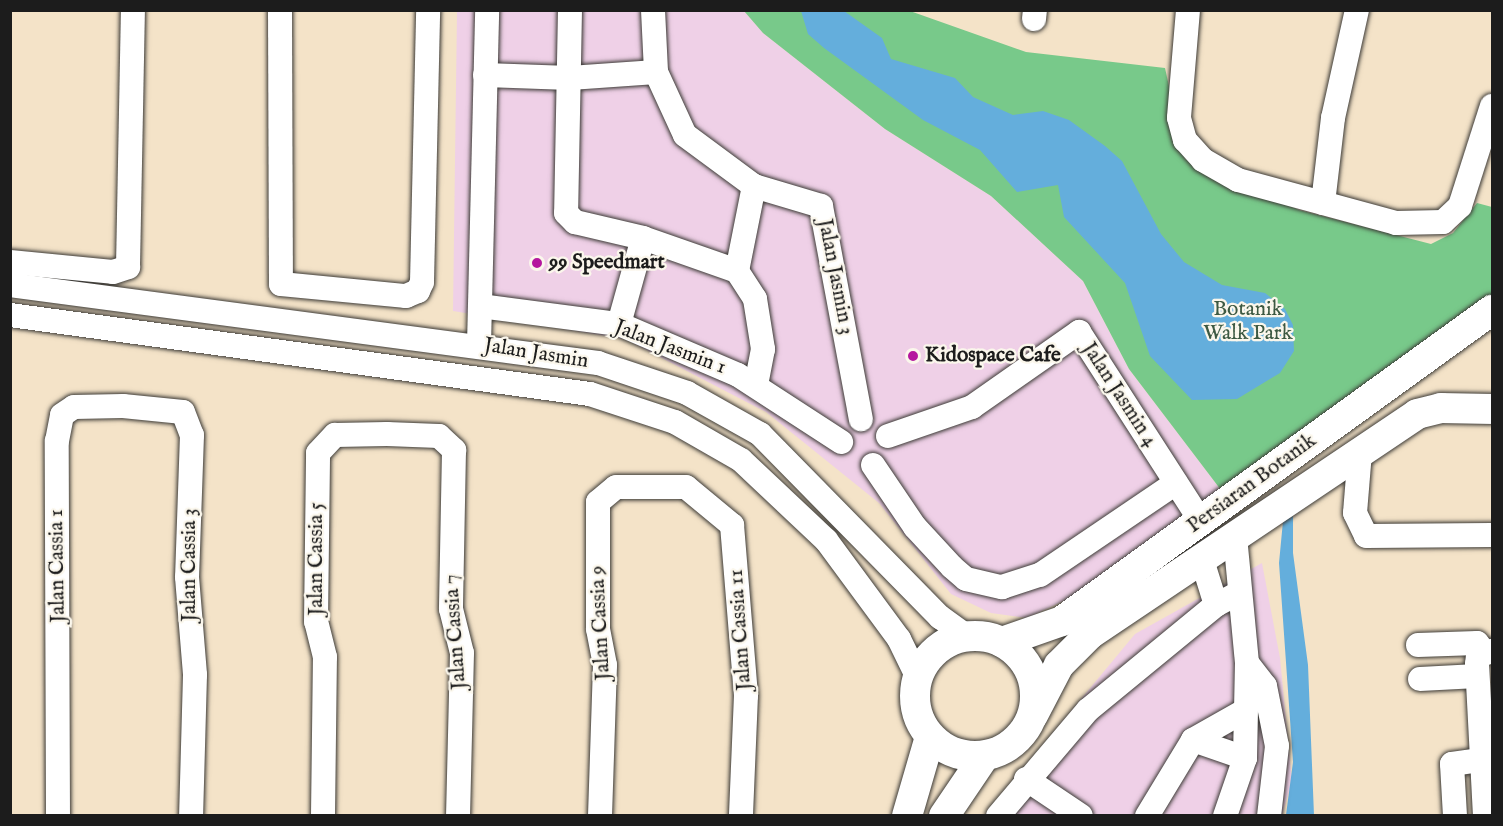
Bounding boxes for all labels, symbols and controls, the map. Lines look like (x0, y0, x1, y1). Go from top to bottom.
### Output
street label: Jalan Jasmin 3 (811, 217, 859, 337)
place label: 99 Speedmart (549, 250, 665, 276)
marker: 99 Speedmart (530, 256, 544, 270)
park label: Botanik Walk Park (1203, 297, 1293, 347)
street label: Jalan Jasmin 1 (611, 315, 729, 381)
street label: Jalan Jasmin (482, 333, 590, 375)
street label: Jalan Jasmin 4 (1076, 338, 1162, 452)
place label: Kidospace Cafe (925, 343, 1061, 369)
marker: Kidospace Cafe (906, 349, 920, 363)
street label: Persiaran Botanik (1183, 429, 1321, 539)
street label: Jalan Cassia 5 (304, 502, 330, 616)
street label: Jalan Cassia 3 (177, 508, 203, 622)
street label: Jalan Cassia 1 (44, 509, 72, 623)
street label: Jalan Cassia 9 (585, 565, 617, 681)
street label: Jalan Cassia 11 (724, 569, 758, 691)
street label: Jalan Cassia 7 (439, 573, 473, 691)

